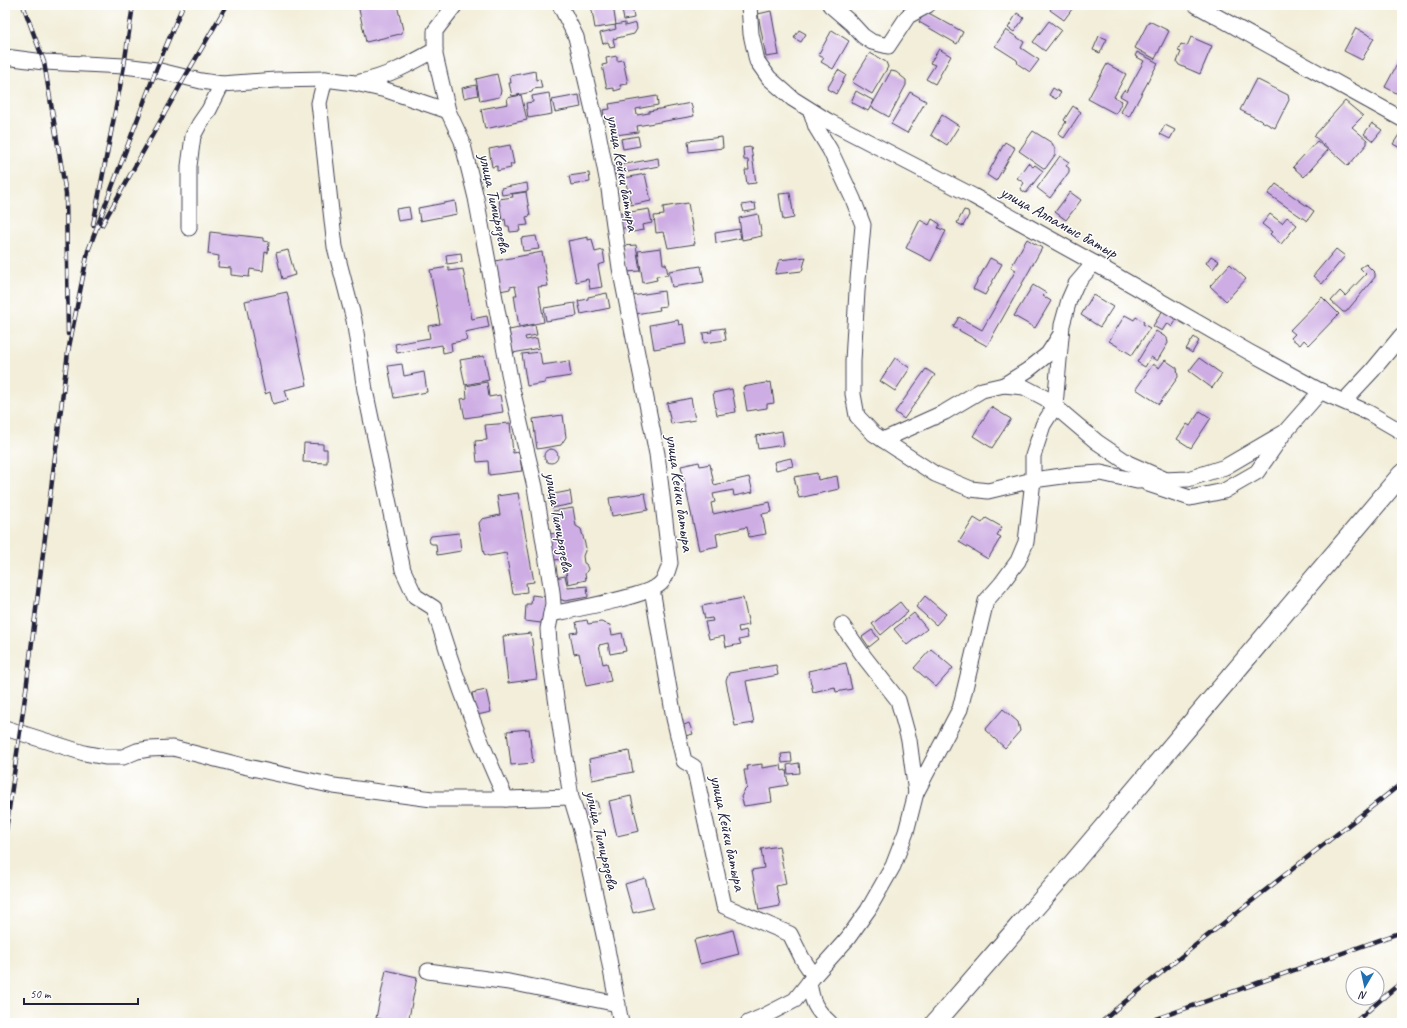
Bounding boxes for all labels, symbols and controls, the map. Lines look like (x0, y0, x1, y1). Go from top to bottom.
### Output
street label: улица Кейки батыра (602, 112, 644, 234)
street label: улица Тимирязева (473, 151, 516, 256)
street label: улица Алпамыс батыр (996, 181, 1123, 264)
street label: улица Кейки батыра (661, 432, 699, 554)
street label: улица Тимирязева (539, 470, 578, 575)
street label: улица Кейки батыра (705, 772, 751, 894)
street label: улица Тимирязева (579, 788, 624, 893)
north arrow (1345, 966, 1385, 1006)
scale bar (24, 980, 138, 1006)
text: 50 m (30, 986, 52, 1002)
text: N (1357, 988, 1368, 1003)

